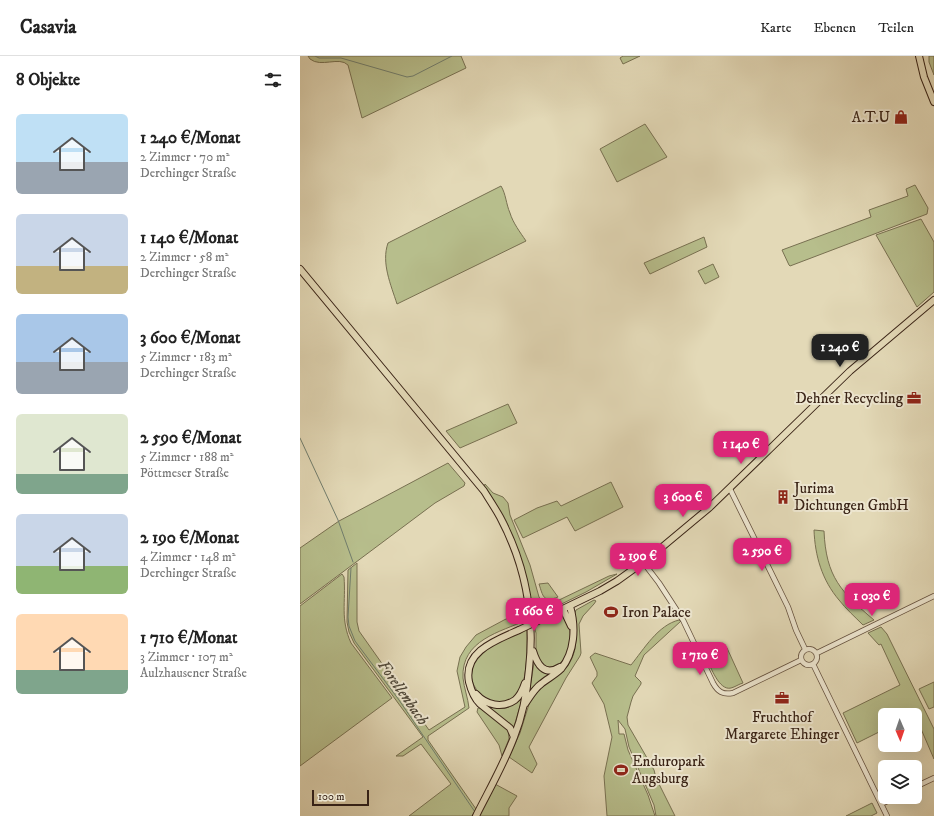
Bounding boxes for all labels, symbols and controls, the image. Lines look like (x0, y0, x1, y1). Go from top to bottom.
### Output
text: Casavia (20, 16, 76, 39)
text: Karte (760, 19, 791, 37)
text: Ebenen (813, 19, 856, 37)
text: Teilen (878, 19, 914, 37)
text: 8 Objekte (16, 69, 80, 91)
icon: filters (262, 69, 284, 91)
place label: A.T.U (852, 108, 890, 127)
shop icon: A.T.U (893, 109, 909, 125)
text: 1 240 €/Monat (140, 127, 241, 149)
icon: home (48, 130, 96, 178)
text: 2 Zimmer · 70 m² (140, 149, 230, 165)
text: Derchinger Straße (140, 165, 236, 181)
text: 1 140 €/Monat (140, 227, 238, 249)
icon: home (48, 230, 96, 278)
text: 2 Zimmer · 58 m² (140, 249, 229, 265)
text: Derchinger Straße (140, 265, 236, 281)
text: 3 600 €/Monat (140, 327, 240, 349)
icon: home (48, 330, 96, 378)
pin: 1 240 € (803, 334, 877, 368)
text: 1 240 € (821, 339, 859, 355)
text: 5 Zimmer · 183 m² (140, 349, 232, 365)
text: Derchinger Straße (140, 365, 236, 381)
place label: Dehner Recycling (795, 389, 904, 408)
office icon: Dehner Recycling (906, 390, 922, 406)
text: 2 590 €/Monat (140, 427, 241, 449)
icon: home (48, 430, 96, 478)
pin: 1 140 € (704, 431, 778, 465)
text: 1 140 € (722, 436, 760, 452)
text: 5 Zimmer · 188 m² (140, 449, 234, 465)
text: Pöttmeser Straße (140, 465, 229, 481)
place label: Jurima Dichtungen GmbH (792, 479, 909, 515)
pin: 3 600 € (646, 484, 720, 518)
text: 3 600 € (664, 489, 702, 505)
building icon: Jurima Dichtungen GmbH (775, 489, 791, 505)
text: 2 190 €/Monat (140, 527, 239, 549)
icon: home (48, 530, 96, 578)
pin: 2 590 € (725, 538, 799, 572)
pin: 2 190 € (601, 543, 675, 577)
text: 2 590 € (742, 543, 782, 559)
text: 2 190 € (619, 548, 657, 564)
text: 4 Zimmer · 148 m² (140, 549, 236, 565)
text: Derchinger Straße (140, 565, 236, 581)
pin: 1 030 € (835, 583, 909, 617)
text: 1 030 € (854, 588, 890, 604)
pin: 1 660 € (497, 598, 571, 632)
text: 1 660 € (515, 603, 553, 619)
place label: Iron Palace (622, 603, 691, 622)
sports icon: Iron Palace (603, 604, 619, 620)
text: 1 710 €/Monat (140, 627, 238, 649)
icon: home (48, 630, 96, 678)
pin: 1 710 € (663, 642, 737, 676)
text: 1 710 € (682, 647, 718, 663)
text: 3 Zimmer · 107 m² (140, 649, 233, 665)
water label: Forellenbach (373, 656, 433, 729)
text: Aulzhausener Straße (140, 665, 247, 681)
office icon: Fruchthof Margarete Ehinger (774, 690, 790, 706)
place label: Fruchthof Margarete Ehinger (725, 708, 840, 744)
north arrow (878, 708, 922, 752)
map controls (878, 708, 922, 804)
place label: Enduropark Augsburg (632, 752, 705, 788)
button: layers (878, 760, 922, 804)
sports icon: Enduropark Augsburg (613, 762, 629, 778)
scale bar (312, 788, 369, 807)
text: 100 m (318, 790, 344, 804)

